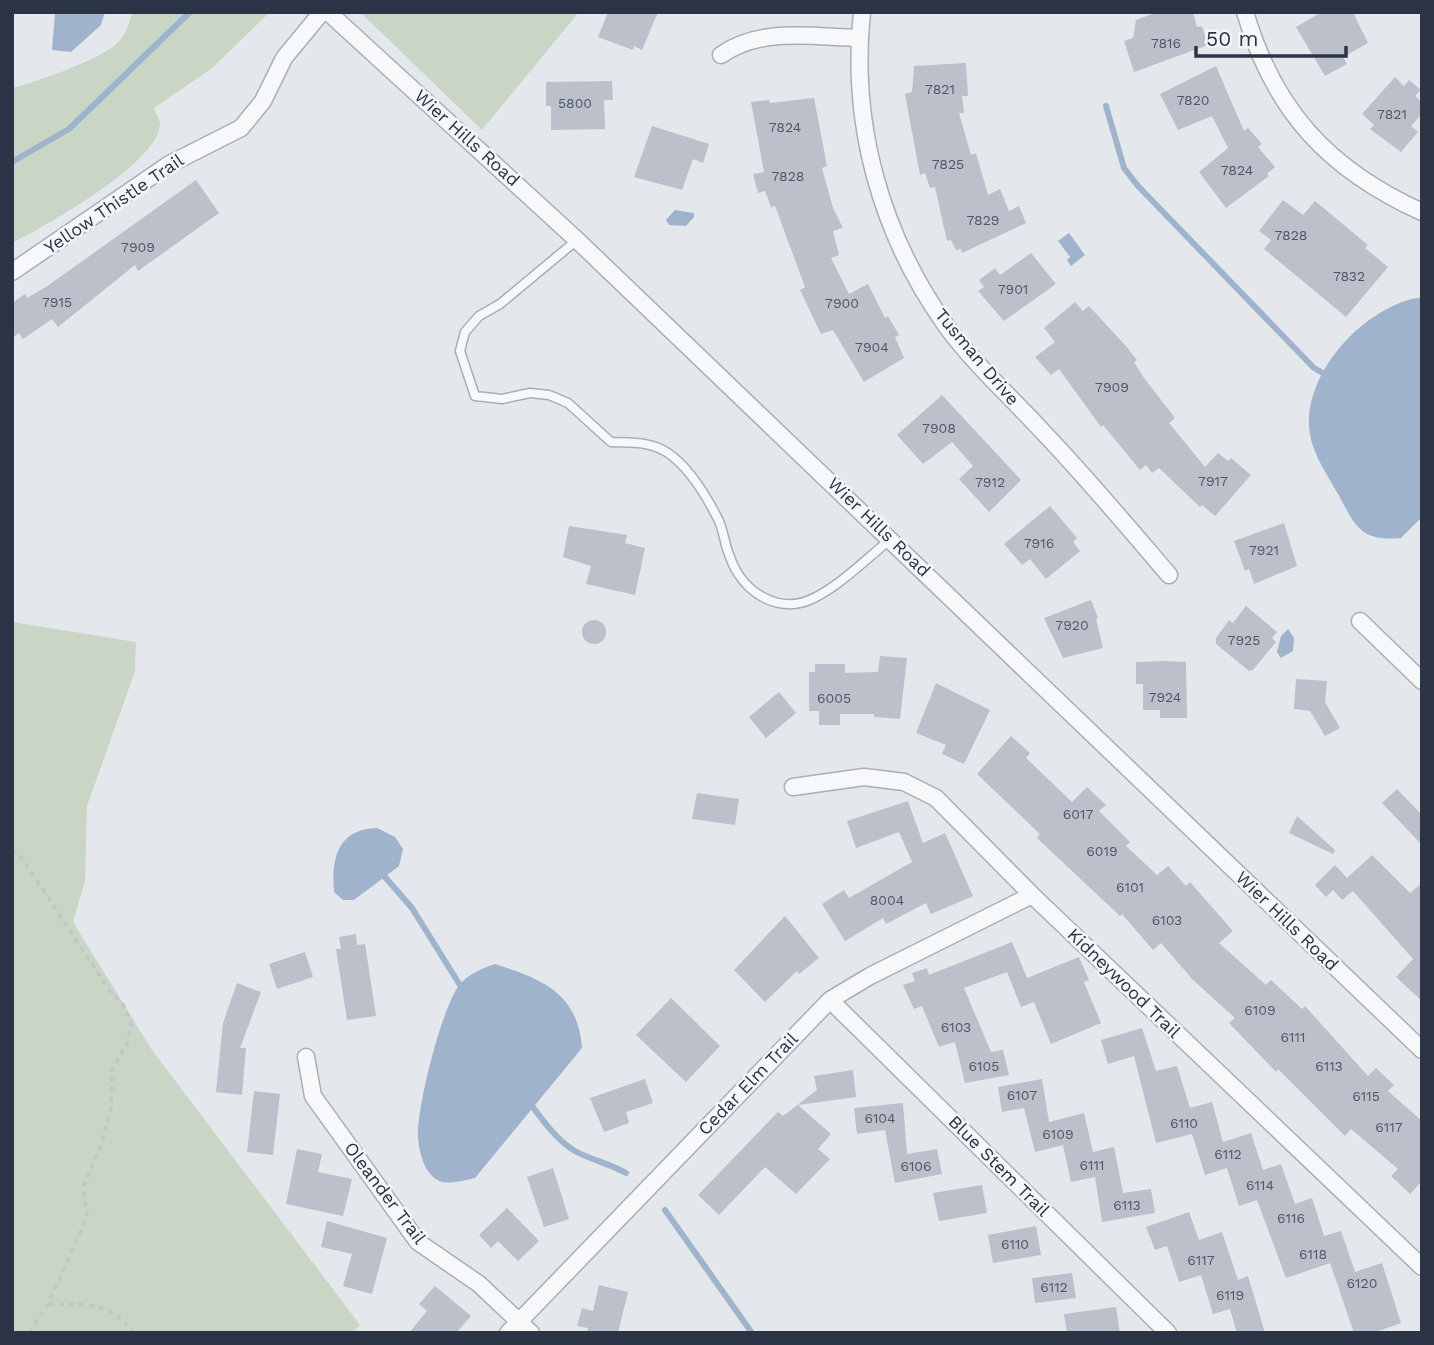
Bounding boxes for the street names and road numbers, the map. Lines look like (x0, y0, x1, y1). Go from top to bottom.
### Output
street label: Wier Hills Road (410, 85, 524, 190)
street label: Yellow Thistle Trail (40, 149, 188, 258)
street label: Tusman Drive (931, 304, 1024, 409)
street label: Wier Hills Road (824, 473, 935, 581)
street label: Wier Hills Road (1232, 867, 1343, 975)
street label: Kidneywood Trail (1064, 923, 1185, 1042)
street label: Cedar Elm Trail (693, 1028, 802, 1139)
street label: Blue Stem Trail (944, 1111, 1055, 1221)
street label: Oleander Trail (340, 1138, 431, 1248)

